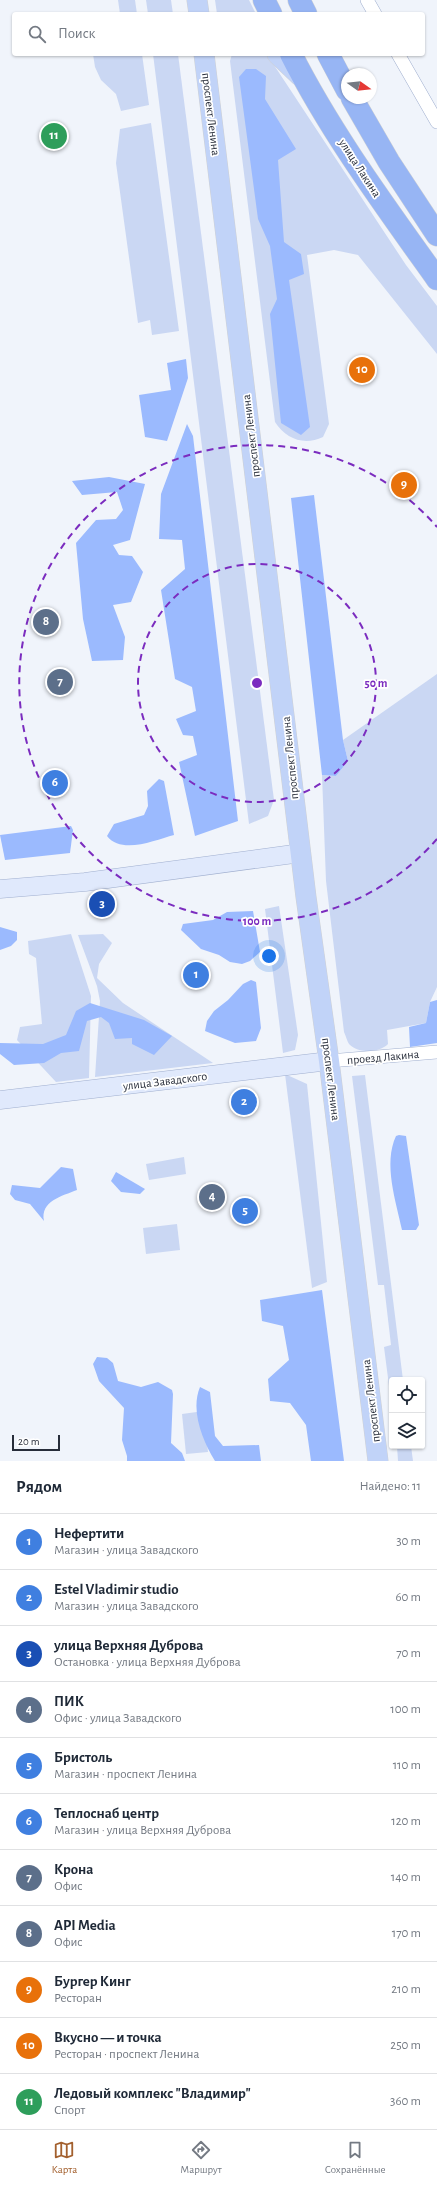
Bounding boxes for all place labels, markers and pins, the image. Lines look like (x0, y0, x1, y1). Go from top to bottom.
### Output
pin: 11 (41, 121, 67, 151)
pin: 10 (349, 355, 375, 385)
pin: 9 (391, 470, 417, 500)
pin: 8 (33, 607, 59, 637)
pin: 7 (47, 667, 73, 697)
centre of rings (250, 676, 264, 690)
pin: 6 (42, 768, 68, 798)
pin: 3 (89, 889, 115, 919)
pin: 1 (183, 960, 209, 990)
pin: 2 (231, 1087, 257, 1117)
pin: 4 (199, 1182, 225, 1212)
pin: 5 (232, 1196, 258, 1226)

